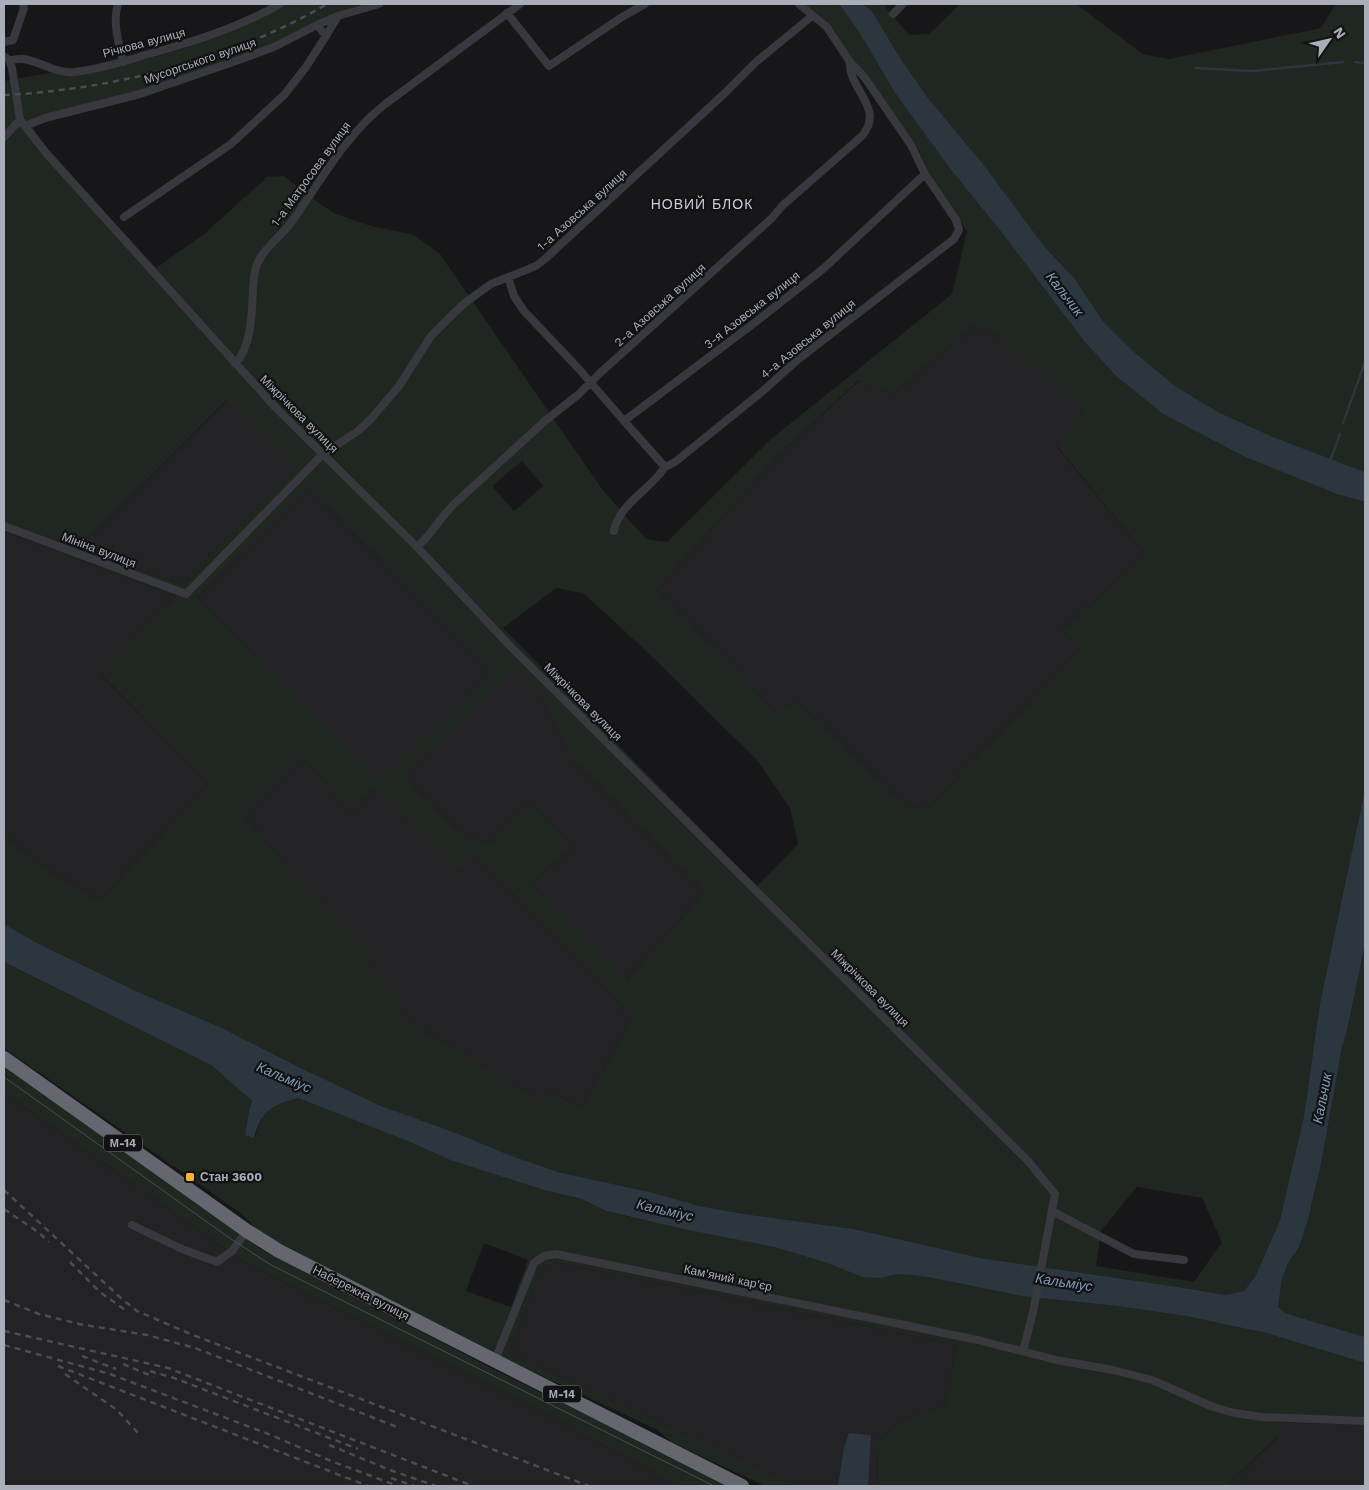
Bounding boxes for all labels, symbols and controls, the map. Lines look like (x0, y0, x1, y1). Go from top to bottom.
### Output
north arrow (1304, 15, 1354, 65)
text: N (1330, 24, 1349, 42)
street label: Річкова вулиця (101, 25, 187, 61)
street label: Мусоргського вулиця (142, 35, 258, 87)
street label: 1-а Матросова вулиця (268, 119, 354, 229)
street label: 1-а Азовська вулиця (534, 166, 630, 254)
district label: НОВИЙ БЛОК (651, 195, 753, 212)
street label: 2-а Азовська вулиця (612, 261, 708, 349)
street label: 3-я Азовська вулиця (701, 268, 803, 352)
water label: Кальчик (1043, 269, 1088, 320)
street label: 4-а Азовська вулиця (758, 296, 858, 382)
street label: Міжрічкова вулиця (257, 372, 341, 456)
street label: Мініна вулиця (60, 529, 138, 571)
street label: Міжрічкова вулиця (541, 660, 625, 744)
street label: Міжрічкова вулиця (828, 946, 912, 1030)
water label: Кальміус (254, 1058, 314, 1096)
water label: Кальчик (1309, 1070, 1335, 1125)
road number: М-14 (104, 1134, 142, 1152)
place label: Стан 3600 (200, 1170, 262, 1184)
marker: Стан 3600 (184, 1171, 196, 1183)
water label: Кальміус (635, 1196, 695, 1224)
street label: Кам'яний кар'єр (683, 1262, 774, 1294)
street label: Набережна вулиця (310, 1263, 412, 1323)
water label: Кальміус (1034, 1270, 1094, 1294)
road number: М-14 (543, 1386, 581, 1402)

